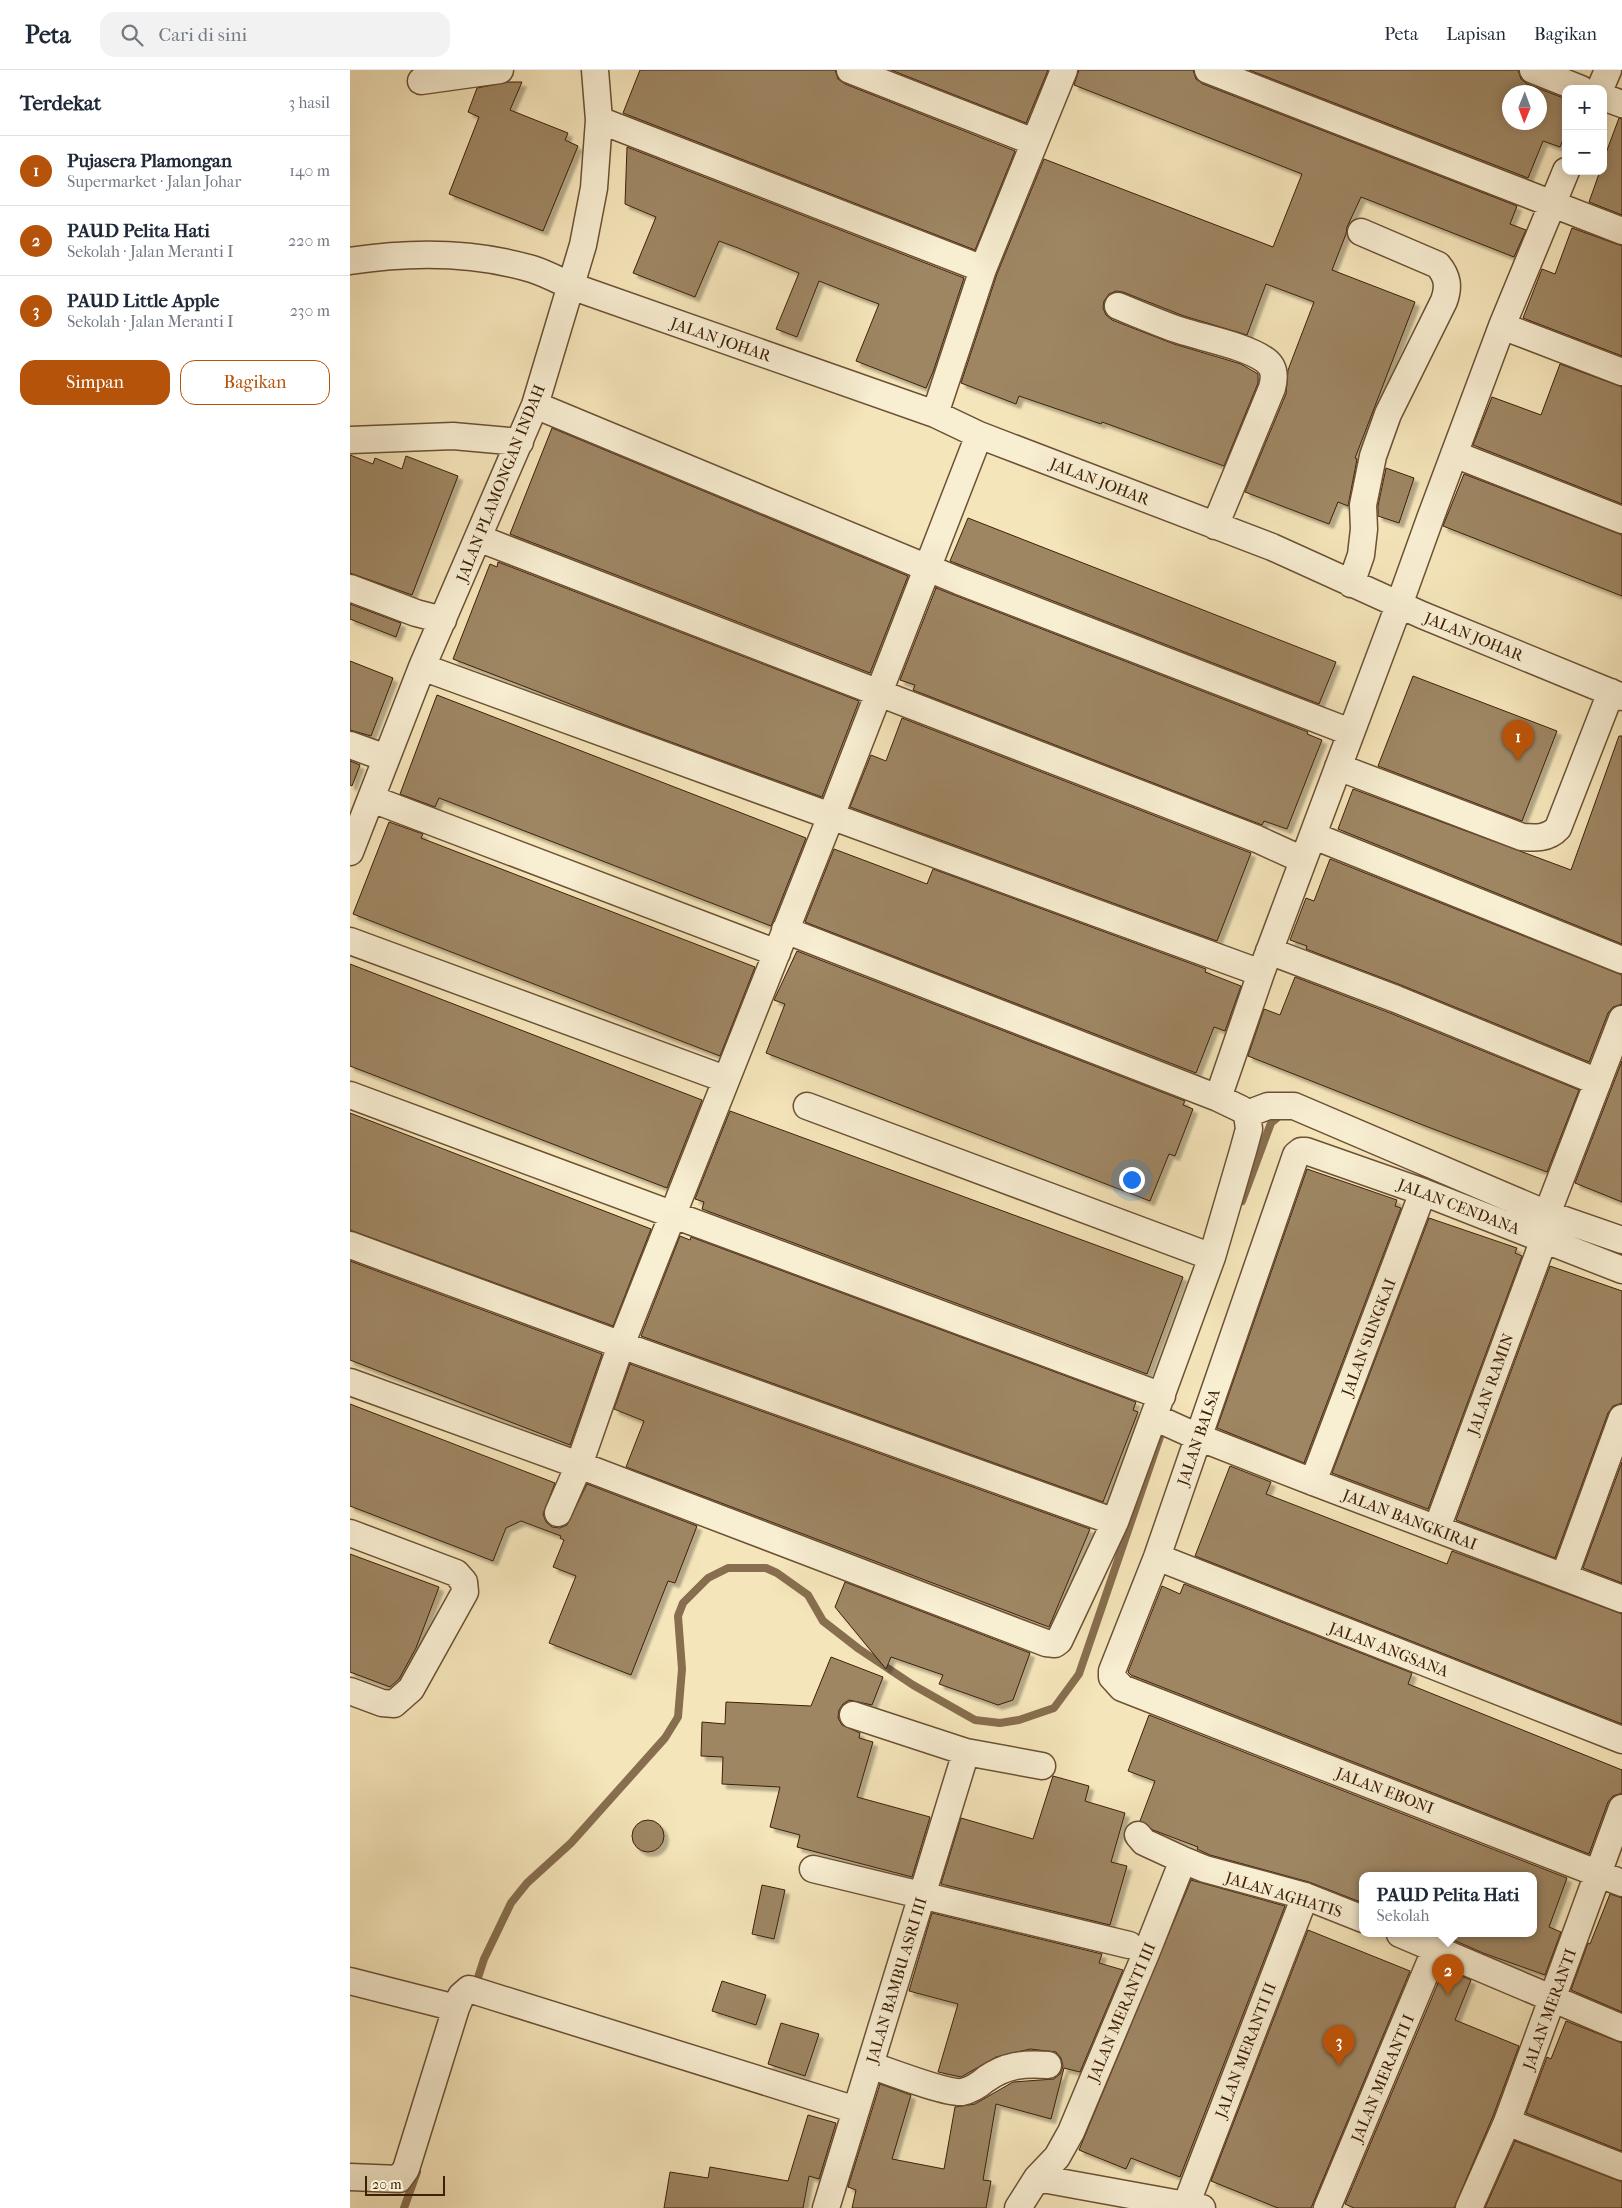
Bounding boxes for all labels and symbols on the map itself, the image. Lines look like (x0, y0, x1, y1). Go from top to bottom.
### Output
north arrow (1502, 85, 1547, 130)
street label: JALAN JOHAR (666, 313, 775, 366)
street label: JALAN PLAMONGAN INDAH (451, 381, 549, 587)
street label: JALAN JOHAR (1046, 453, 1154, 510)
street label: JALAN JOHAR (1420, 607, 1527, 665)
pin: 1 (1502, 720, 1534, 761)
your location (1119, 1167, 1145, 1193)
street label: JALAN CENDANA (1393, 1174, 1523, 1239)
street label: JALAN SUNGKAI (1337, 1276, 1400, 1400)
street label: JALAN RAMIN (1463, 1331, 1518, 1440)
street label: JALAN BALSA (1172, 1386, 1224, 1490)
street label: JALAN BANGKIRAI (1338, 1484, 1480, 1554)
street label: JALAN ANGSANA (1324, 1617, 1452, 1681)
street label: JALAN EBONI (1331, 1762, 1436, 1818)
street label: JALAN AGHATIS (1221, 1867, 1345, 1921)
street label: JALAN BAMBU ASRI III (862, 1895, 931, 2067)
street label: JALAN MERANTI III (1083, 1940, 1159, 2087)
street label: JALAN MERANTI (1518, 1946, 1580, 2074)
pin: 2 (1432, 1954, 1464, 1995)
street label: JALAN MERANTI II (1210, 1980, 1280, 2122)
street label: JALAN MERANTI I (1346, 2011, 1418, 2147)
pin: 3 (1323, 2025, 1355, 2066)
scale bar (365, 2173, 445, 2196)

